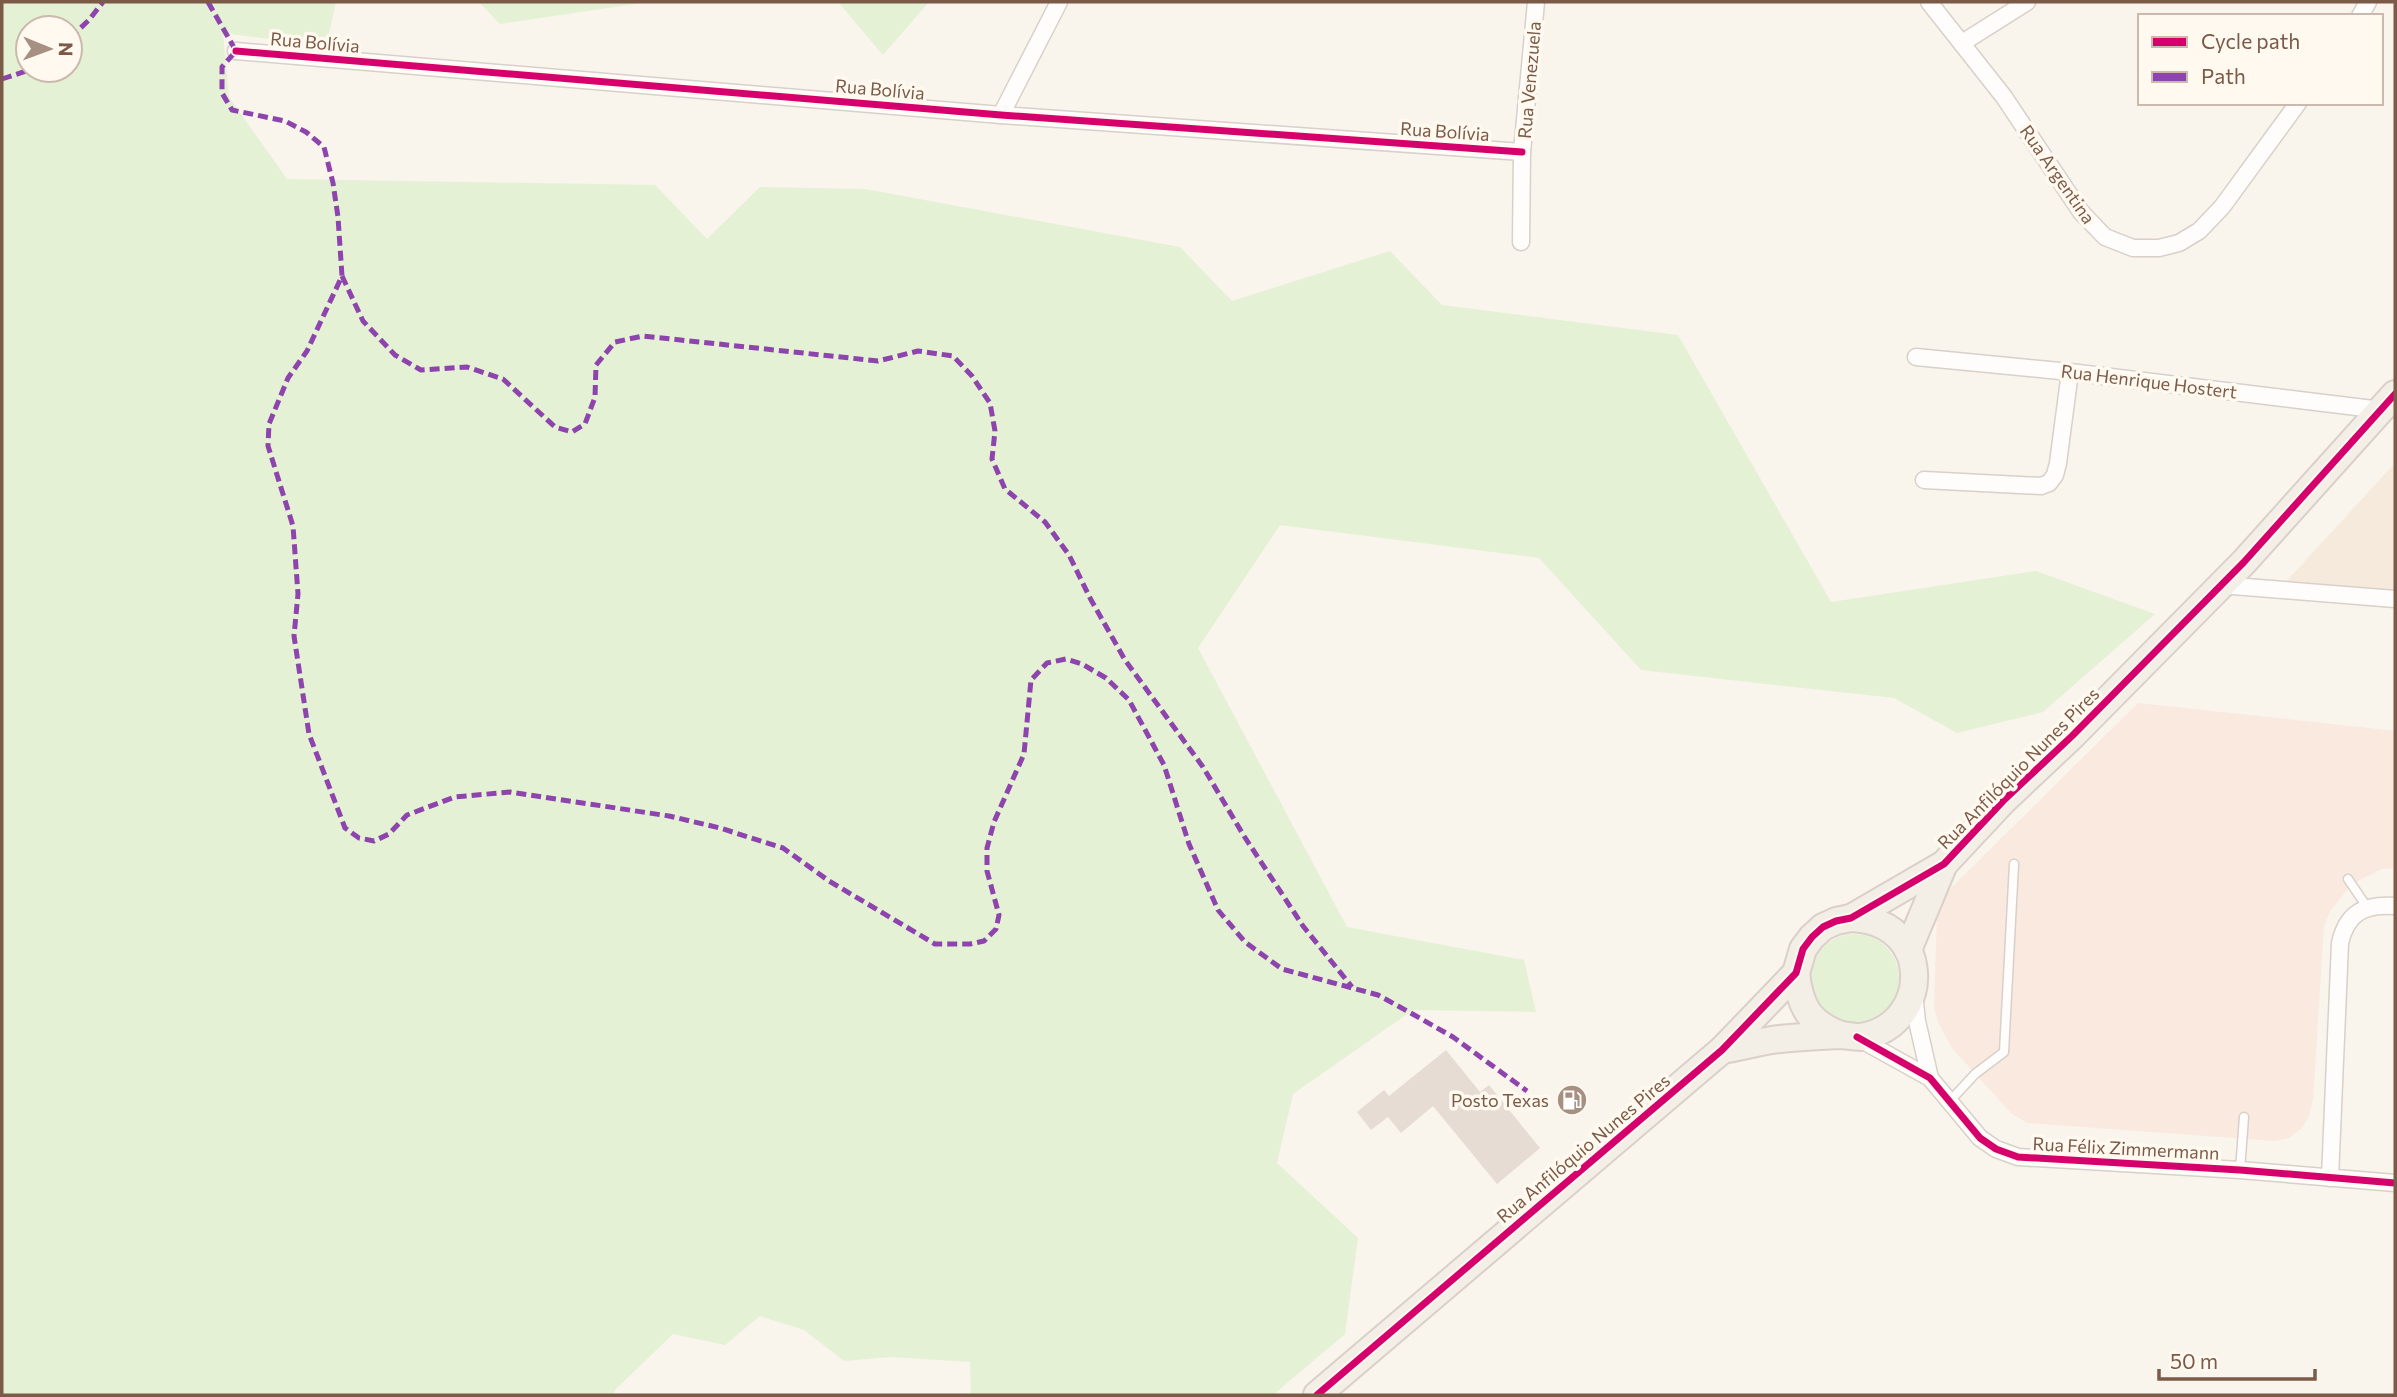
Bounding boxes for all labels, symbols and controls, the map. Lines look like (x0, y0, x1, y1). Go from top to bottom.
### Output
north arrow (14, 14, 84, 84)
legend (2138, 14, 2383, 105)
street label: Rua Venezuela (1513, 20, 1545, 140)
street label: Rua Bolívia (269, 27, 361, 57)
text: Cycle path (2201, 28, 2300, 53)
text: N (55, 42, 78, 57)
text: Path (2201, 63, 2246, 88)
street label: Rua Bolívia (834, 74, 926, 104)
street label: Rua Bolívia (1399, 117, 1491, 145)
street label: Rua Argentina (2016, 120, 2100, 228)
street label: Rua Henrique Hostert (2060, 359, 2238, 403)
street label: Rua Anfilóquio Nunes Pires (1933, 683, 2103, 853)
street label: Rua Anfilóquio Nunes Pires (1492, 1069, 1674, 1227)
fuel station icon: Posto Texas (1555, 1083, 1589, 1117)
place label: Posto Texas (1451, 1089, 1549, 1111)
street label: Rua Félix Zimmermann (2032, 1132, 2220, 1164)
scale bar (2159, 1338, 2315, 1382)
text: 50 m (2170, 1348, 2218, 1373)

